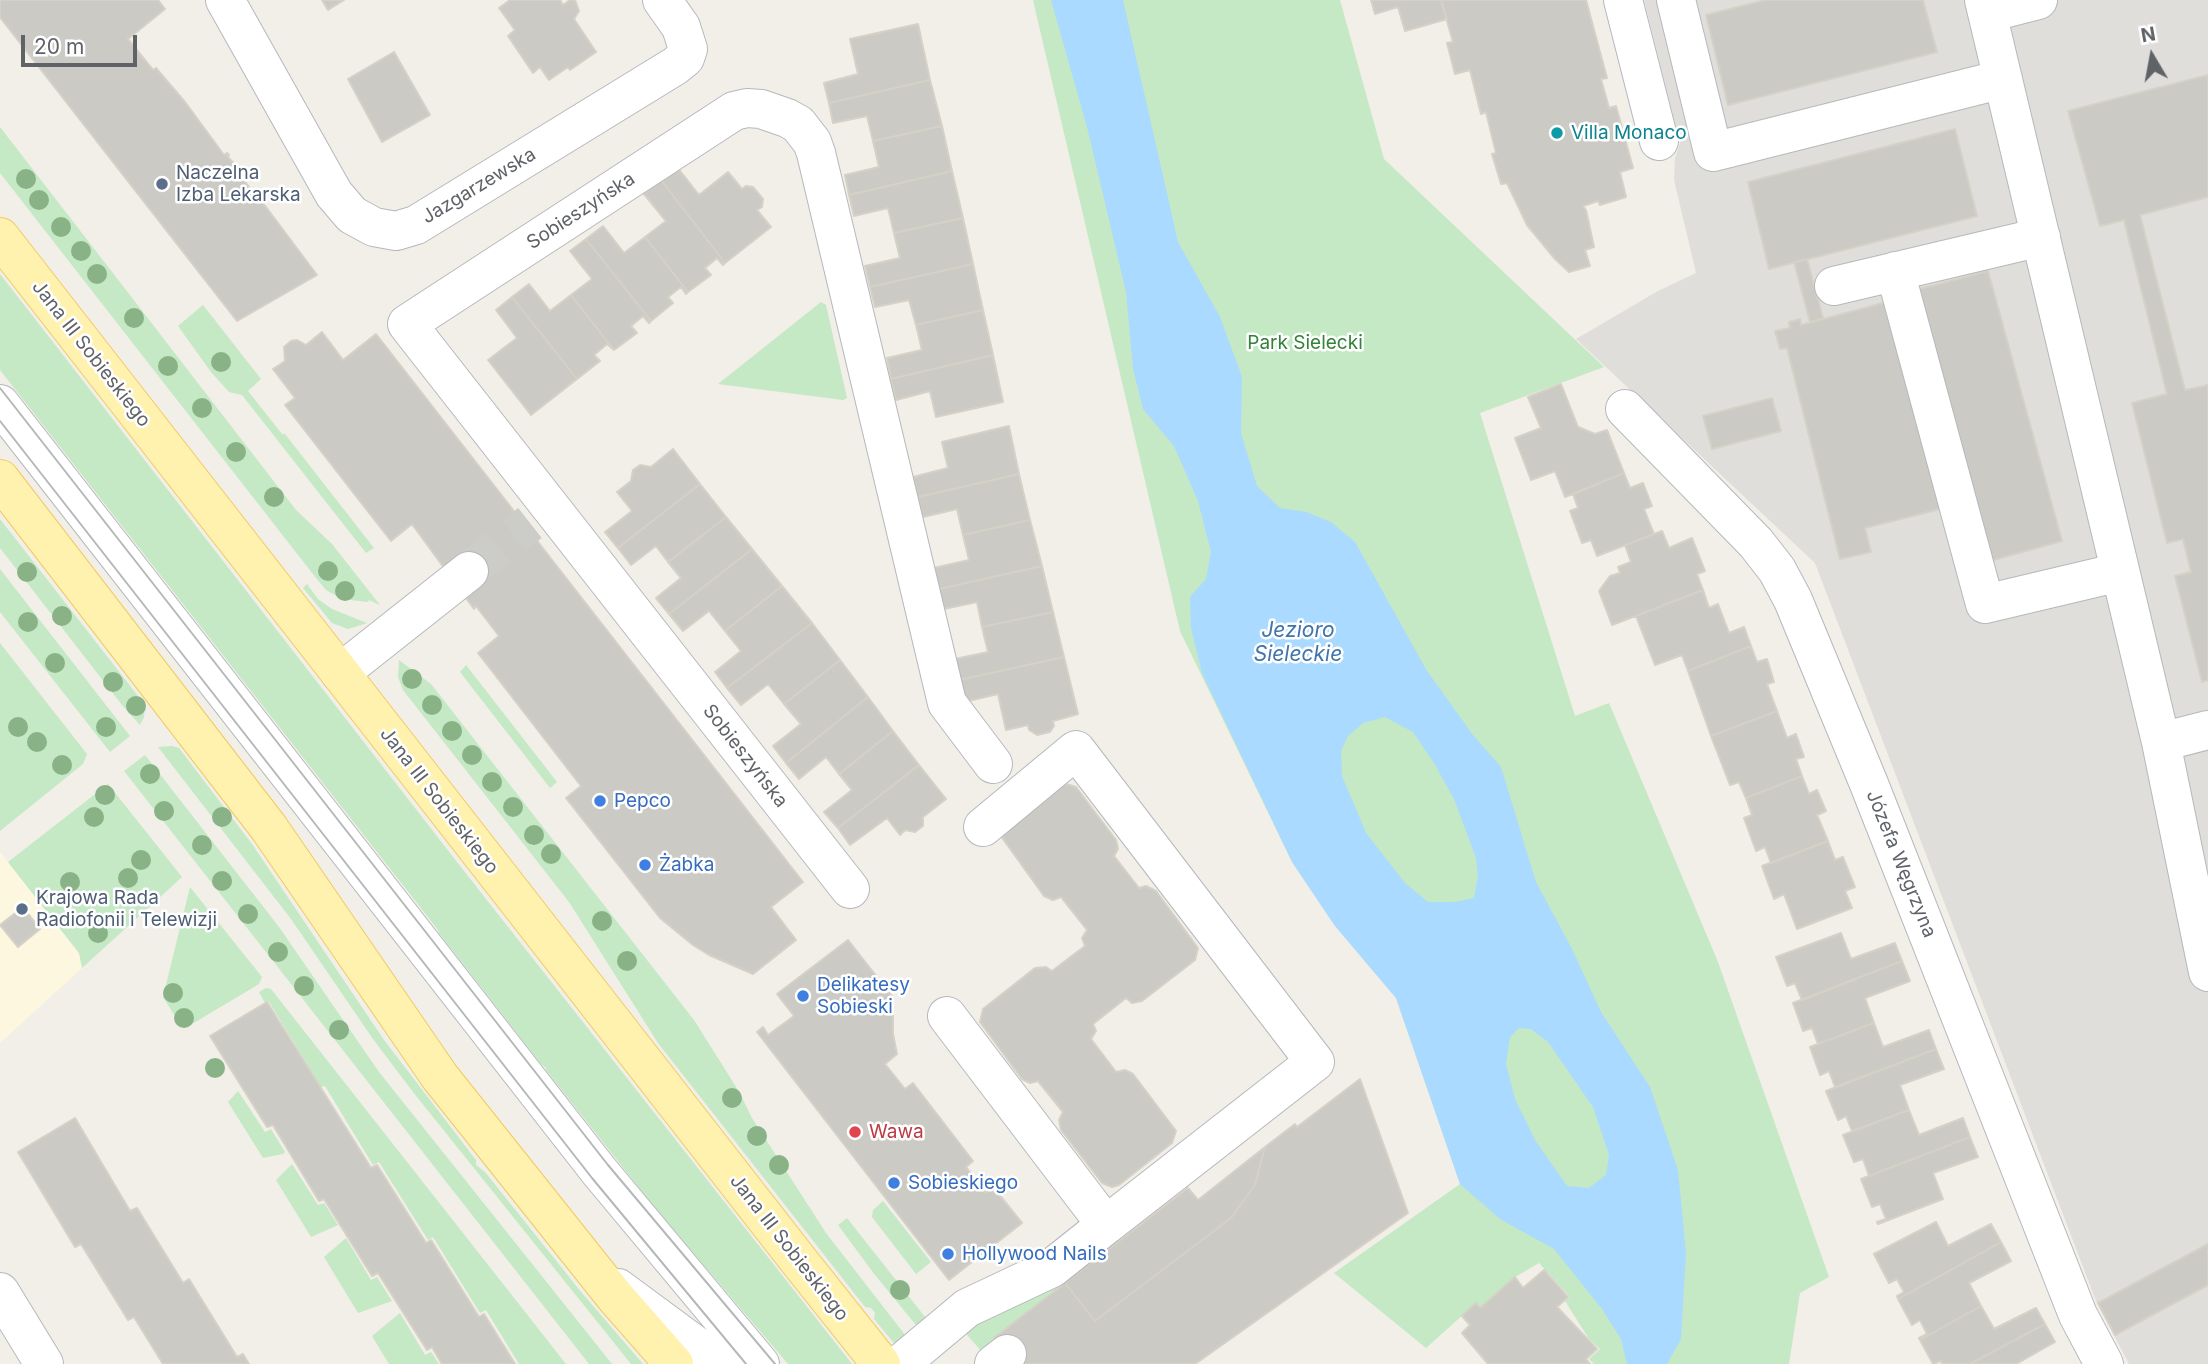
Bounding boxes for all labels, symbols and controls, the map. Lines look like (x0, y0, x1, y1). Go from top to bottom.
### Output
scale bar (24, 21, 140, 65)
north arrow (2117, 21, 2187, 91)
text: N (2139, 22, 2157, 47)
text: 20 m (34, 34, 84, 59)
place label: Villa Monaco (1571, 122, 1687, 144)
marker: Villa Monaco (1549, 125, 1565, 141)
street label: Jazgarzewska (418, 143, 540, 229)
place label: Naczelna Izba Lekarska (176, 162, 301, 206)
street label: Sobieszyńska (523, 168, 639, 254)
marker: Naczelna Izba Lekarska (154, 176, 170, 192)
street label: Jana III Sobieskiego (27, 276, 155, 432)
park label: Park Sielecki (1247, 332, 1363, 354)
water label: Jezioro Sieleckie (1254, 618, 1342, 668)
street label: Sobieszyńska (698, 700, 792, 812)
street label: Jana III Sobieskiego (375, 723, 503, 879)
street label: Józefa Węgrzyna (1861, 787, 1941, 941)
place label: Pepco (614, 790, 671, 812)
marker: Pepco (592, 793, 608, 809)
place label: Żabka (659, 854, 714, 876)
marker: Żabka (637, 857, 653, 873)
place label: Krajowa Rada Radiofonii i Telewizji (36, 887, 217, 931)
marker: Krajowa Rada Radiofonii i Telewizji (14, 901, 30, 917)
place label: Delikatesy Sobieski (817, 974, 910, 1018)
marker: Delikatesy Sobieski (795, 988, 811, 1004)
place label: Wawa (869, 1121, 924, 1143)
marker: Wawa (847, 1124, 863, 1140)
street label: Jana III Sobieskiego (725, 1170, 853, 1326)
place label: Sobieskiego (908, 1172, 1018, 1194)
marker: Sobieskiego (886, 1175, 902, 1191)
place label: Hollywood Nails (962, 1243, 1107, 1265)
marker: Hollywood Nails (940, 1246, 956, 1262)

